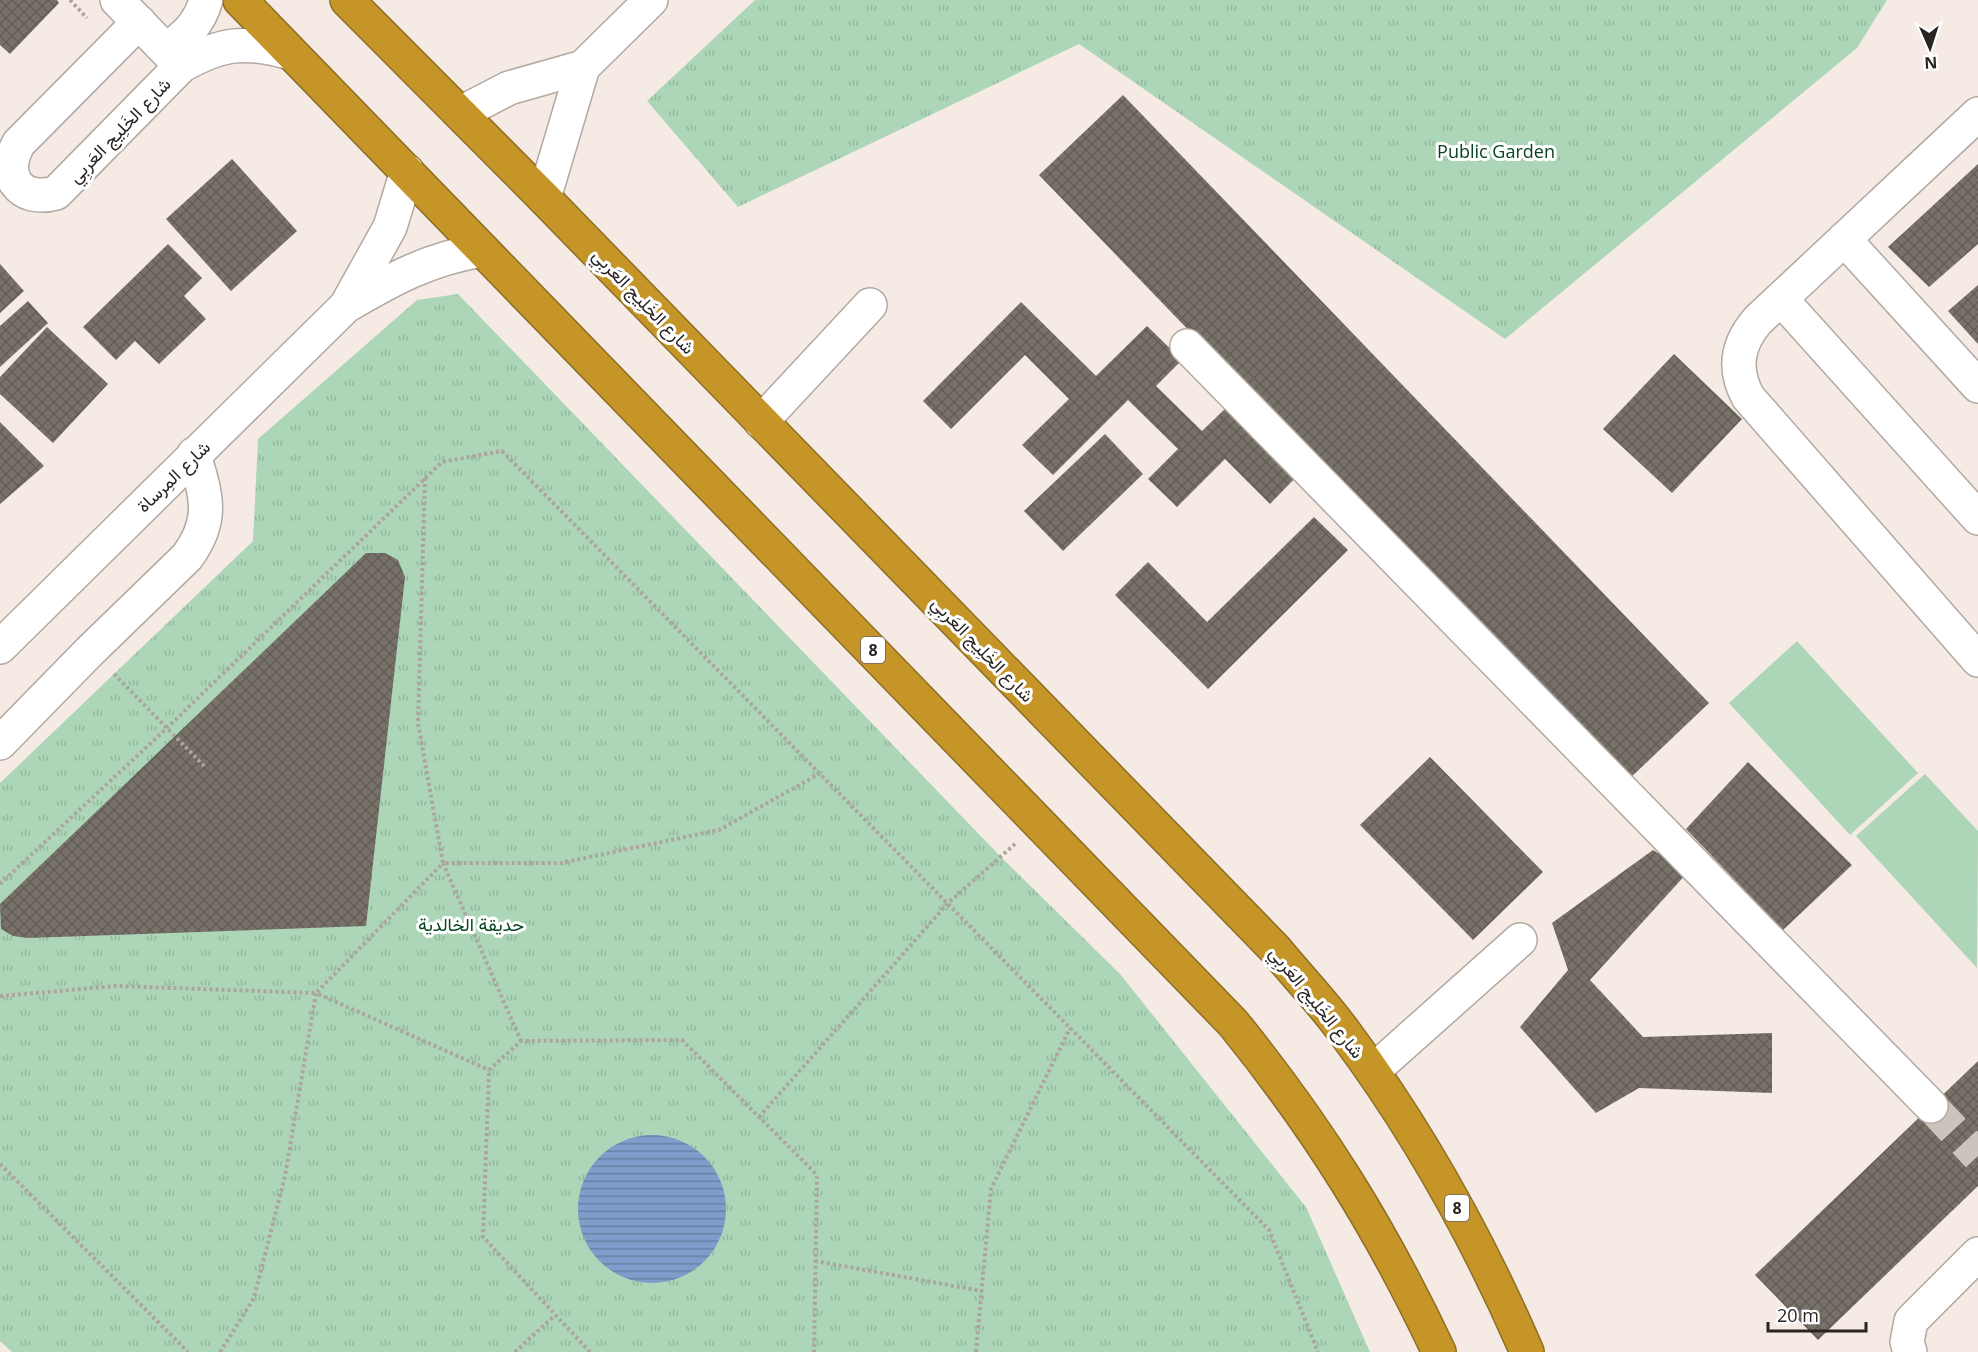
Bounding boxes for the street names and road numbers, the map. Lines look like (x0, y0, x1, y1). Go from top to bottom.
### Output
street label: شارع الخَلِيج العَربِي (63, 72, 178, 191)
street label: شارع الخَلِيج العَربِي (585, 243, 700, 362)
street label: شارع المِرساة (131, 435, 216, 518)
street label: شارع الخَلِيج العَربِي (924, 591, 1039, 710)
road number: 8 (861, 637, 885, 663)
street label: شارع الخَلِيج العَربِي (1261, 941, 1370, 1066)
road number: 8 (1445, 1195, 1469, 1221)

